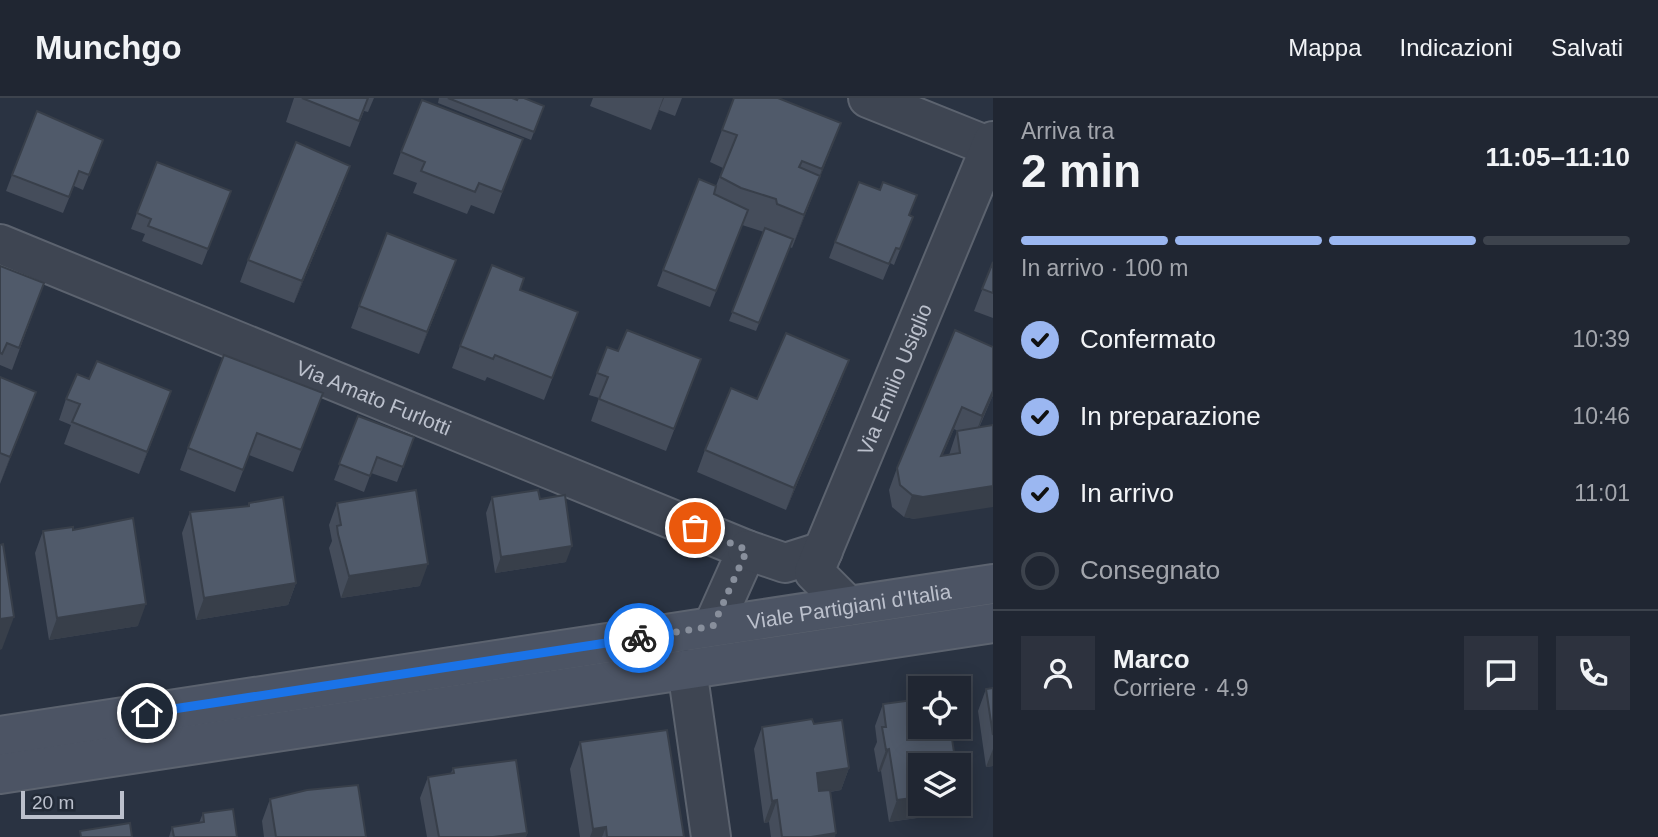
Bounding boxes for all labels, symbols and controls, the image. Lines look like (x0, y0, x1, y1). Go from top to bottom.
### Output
text: Munchgo (35, 29, 182, 66)
text: Mappa (1288, 34, 1362, 61)
text: Indicazioni (1400, 34, 1513, 61)
text: Salvati (1551, 34, 1623, 61)
text: Arriva tra (1021, 118, 1114, 144)
text: 11:05–11:10 (1485, 142, 1630, 172)
text: 2 min (1021, 145, 1141, 197)
text: In arrivo · 100 m (1021, 255, 1188, 281)
street label: Via Emilio Usiglio (852, 300, 936, 458)
icon: check (1021, 321, 1059, 359)
text: Confermato (1080, 324, 1216, 354)
text: 10:39 (1572, 326, 1630, 352)
street label: Via Amato Furlotti (293, 355, 455, 439)
icon: check (1021, 398, 1059, 436)
text: In preparazione (1080, 401, 1261, 431)
text: 10:46 (1572, 403, 1630, 429)
icon: check (1021, 475, 1059, 513)
text: In arrivo (1080, 478, 1174, 508)
text: 11:01 (1574, 480, 1630, 506)
pin (665, 498, 725, 558)
icon: bag (676, 509, 714, 547)
text: Consegnato (1080, 555, 1220, 585)
street label: Viale Partigiani d'Italia (746, 579, 953, 633)
courier (604, 603, 674, 673)
icon: bike (620, 619, 658, 657)
button: person (1021, 636, 1095, 710)
button: chat (1464, 636, 1538, 710)
button: phone (1556, 636, 1630, 710)
text: Marco (1113, 644, 1190, 674)
text: Corriere · 4.9 (1113, 675, 1248, 701)
map controls (908, 676, 971, 816)
button: locate (908, 676, 971, 739)
pin (117, 683, 177, 743)
icon: home (128, 694, 166, 732)
button: layers (908, 753, 971, 816)
scale bar (21, 788, 124, 820)
text: 20 m (32, 792, 74, 813)

